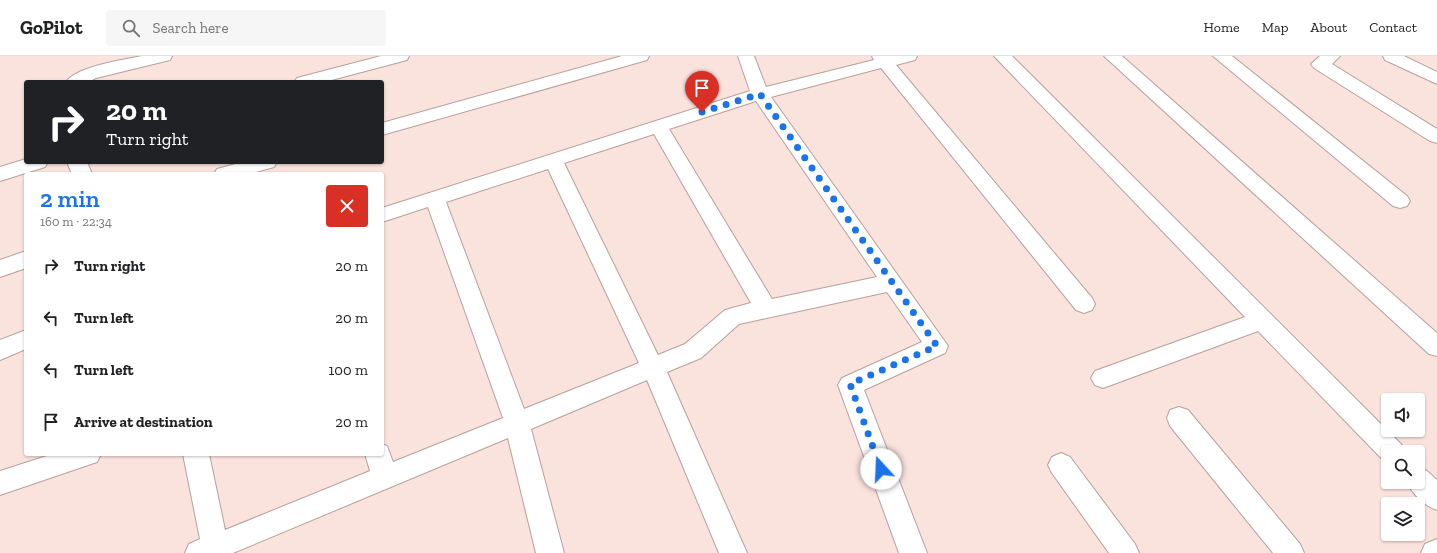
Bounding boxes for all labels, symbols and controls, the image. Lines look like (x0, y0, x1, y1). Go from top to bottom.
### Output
search box (106, 10, 386, 46)
text: GoPilot (20, 16, 82, 39)
icon: search (120, 17, 142, 39)
text: Search here (152, 19, 228, 37)
text: Home (1204, 19, 1240, 36)
text: Map (1262, 19, 1288, 36)
text: About (1310, 19, 1347, 36)
text: Contact (1369, 19, 1417, 36)
pin (685, 71, 719, 112)
icon: arrive (691, 77, 713, 99)
text: 20 m (106, 94, 167, 127)
icon: right (40, 96, 92, 148)
text: Turn right (106, 128, 188, 150)
text: 2 min (40, 184, 100, 213)
button: close (326, 185, 368, 227)
text: 160 m · 22:34 (40, 214, 112, 229)
icon: right (40, 255, 62, 277)
text: Turn right (74, 257, 145, 275)
text: 20 m (335, 257, 368, 275)
icon: left (40, 307, 62, 329)
text: Turn left (74, 309, 134, 327)
text: 20 m (335, 309, 368, 327)
icon: left (40, 359, 62, 381)
text: Turn left (74, 361, 134, 379)
text: 100 m (329, 361, 368, 379)
map controls (1381, 393, 1425, 541)
button: sound (1381, 393, 1425, 437)
icon: arrive (40, 411, 62, 433)
text: Arrive at destination (74, 413, 213, 431)
text: 20 m (335, 413, 368, 431)
button: search (1381, 445, 1425, 489)
position arrow (860, 448, 902, 490)
button: layers (1381, 497, 1425, 541)

